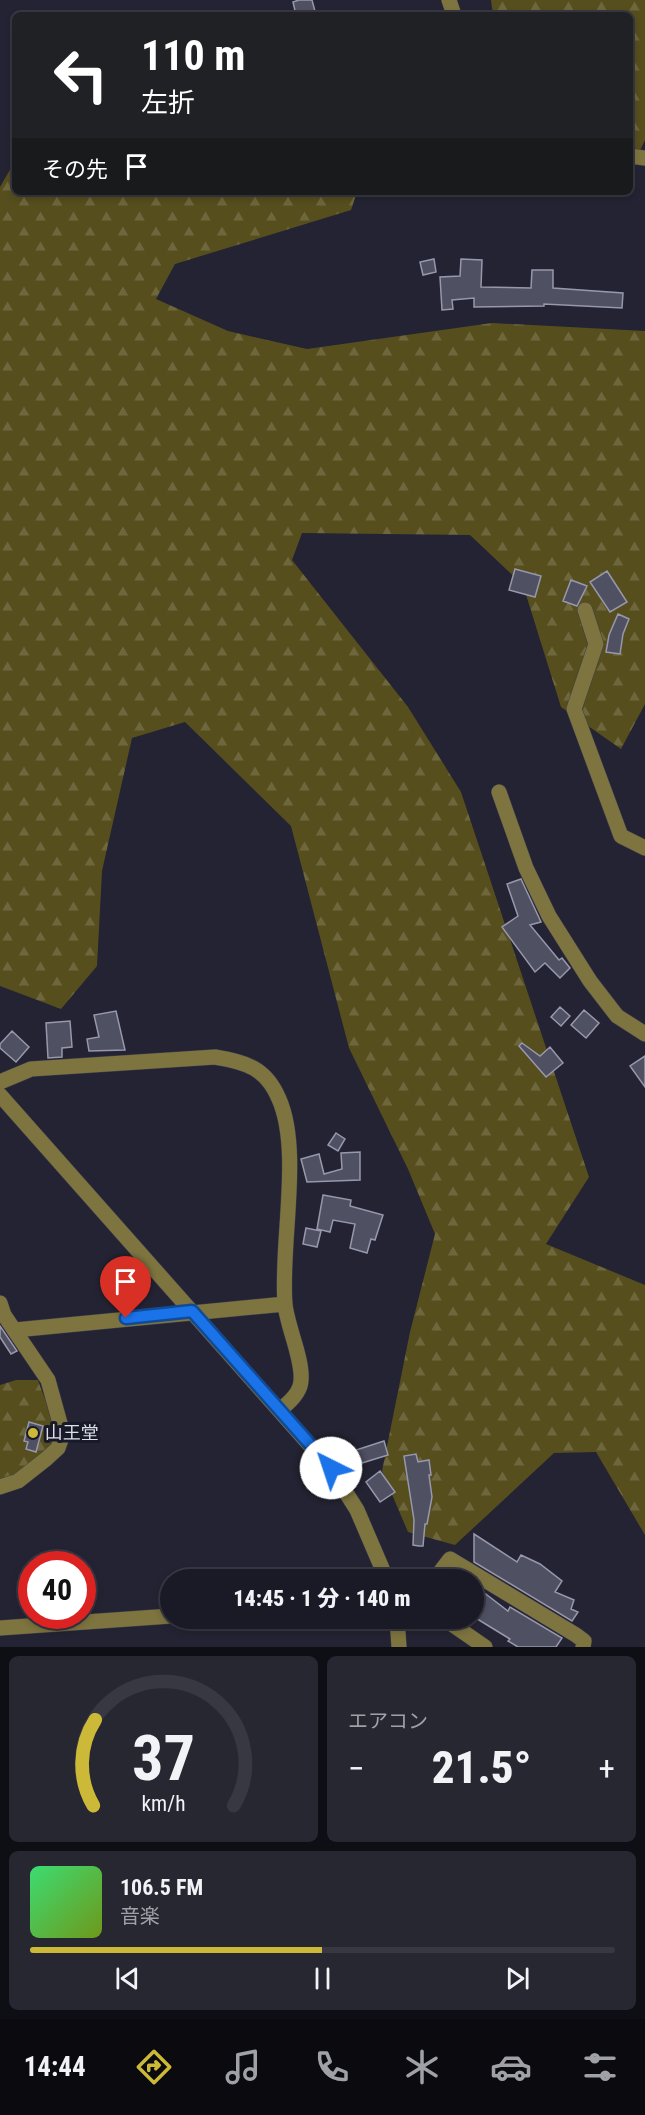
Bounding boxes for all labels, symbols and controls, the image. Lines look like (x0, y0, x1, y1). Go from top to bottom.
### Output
text: 110 m (141, 31, 246, 80)
icon: left (42, 36, 120, 114)
text: 左折 (141, 87, 195, 119)
icon: arrive (120, 150, 153, 183)
text: その先 (42, 157, 108, 182)
pin (100, 1256, 151, 1318)
icon: arrive (109, 1265, 142, 1298)
place label: 山王堂 (45, 1422, 99, 1443)
marker: 山王堂 (26, 1426, 40, 1440)
position arrow (299, 1436, 363, 1500)
speed limit sign: 40 (18, 1551, 96, 1629)
text: 14:45 · 1 分 · 140 m (233, 1586, 411, 1611)
text: エアコン (348, 1709, 428, 1733)
text: 37 (132, 1722, 195, 1795)
text: 21.5° (432, 1741, 531, 1794)
text: − (348, 1749, 365, 1788)
text: + (599, 1749, 615, 1788)
text: km/h (141, 1791, 186, 1816)
text: 106.5 FM (120, 1875, 203, 1900)
text: 音楽 (120, 1904, 160, 1928)
icon: previous (111, 1962, 144, 1995)
icon: pause (306, 1962, 339, 1995)
icon: next (501, 1962, 534, 1995)
icon: directions (133, 2046, 175, 2088)
icon: music (222, 2046, 264, 2088)
icon: phone (311, 2046, 353, 2088)
icon: climate (401, 2046, 443, 2088)
icon: car (490, 2046, 532, 2088)
icon: filters (579, 2046, 621, 2088)
text: 14:44 (24, 2051, 86, 2083)

